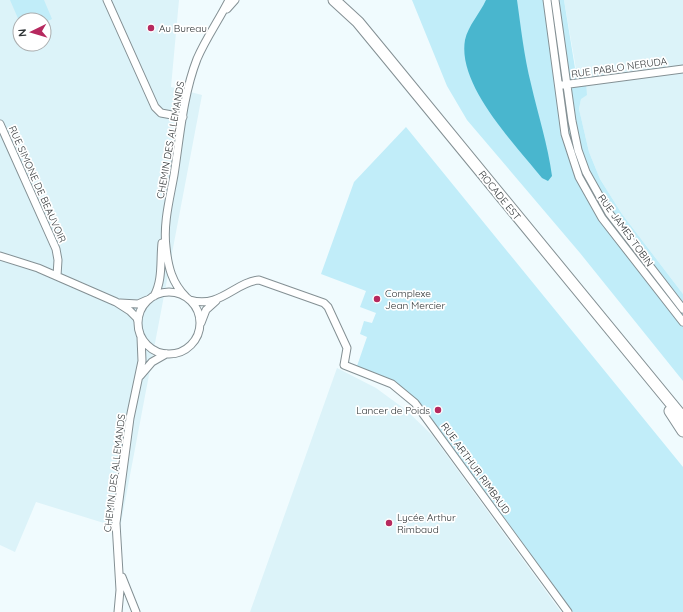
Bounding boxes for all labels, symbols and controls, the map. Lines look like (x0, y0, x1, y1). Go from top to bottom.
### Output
north arrow (12, 12, 52, 52)
place label: Au Bureau (159, 22, 207, 35)
marker: Au Bureau (146, 23, 156, 33)
text: N (15, 28, 29, 38)
street label: RUE PABLO NERUDA (570, 54, 668, 81)
street label: CHEMIN DES ALLEMANDS (154, 80, 187, 200)
street label: RUE SIMONE DE BEAUVOIR (6, 124, 69, 245)
street label: ROCADE EST (476, 168, 524, 223)
street label: RUE JAMES TOBIN (595, 192, 656, 269)
place label: Complexe Jean Mercier (385, 287, 445, 312)
marker: Complexe Jean Mercier (372, 294, 382, 304)
place label: Lancer de Poids (356, 404, 430, 417)
marker: Lancer de Poids (433, 405, 443, 415)
street label: CHEMIN DES ALLEMANDS (101, 413, 128, 533)
street label: RUE ARTHUR RIMBAUD (438, 420, 513, 516)
place label: Lycée Arthur Rimbaud (397, 511, 456, 536)
marker: Lycée Arthur Rimbaud (384, 518, 394, 528)

